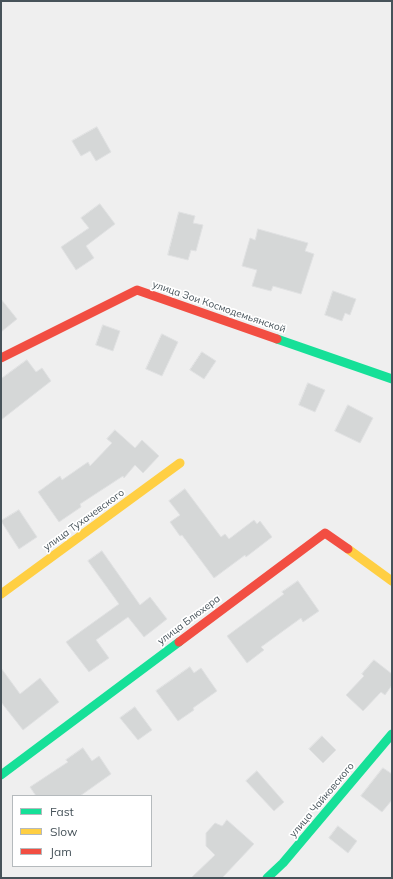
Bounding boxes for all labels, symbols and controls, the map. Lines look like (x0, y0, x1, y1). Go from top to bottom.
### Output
street label: улица Зои Космодемьянской (151, 279, 287, 335)
street label: улица Тухачевского (41, 487, 127, 553)
street label: улица Блюхера (155, 593, 223, 647)
street label: улица Чайковского (287, 760, 357, 840)
legend (12, 795, 152, 867)
text: Fast (50, 804, 74, 819)
text: Slow (50, 824, 78, 839)
text: Jam (50, 844, 72, 859)

